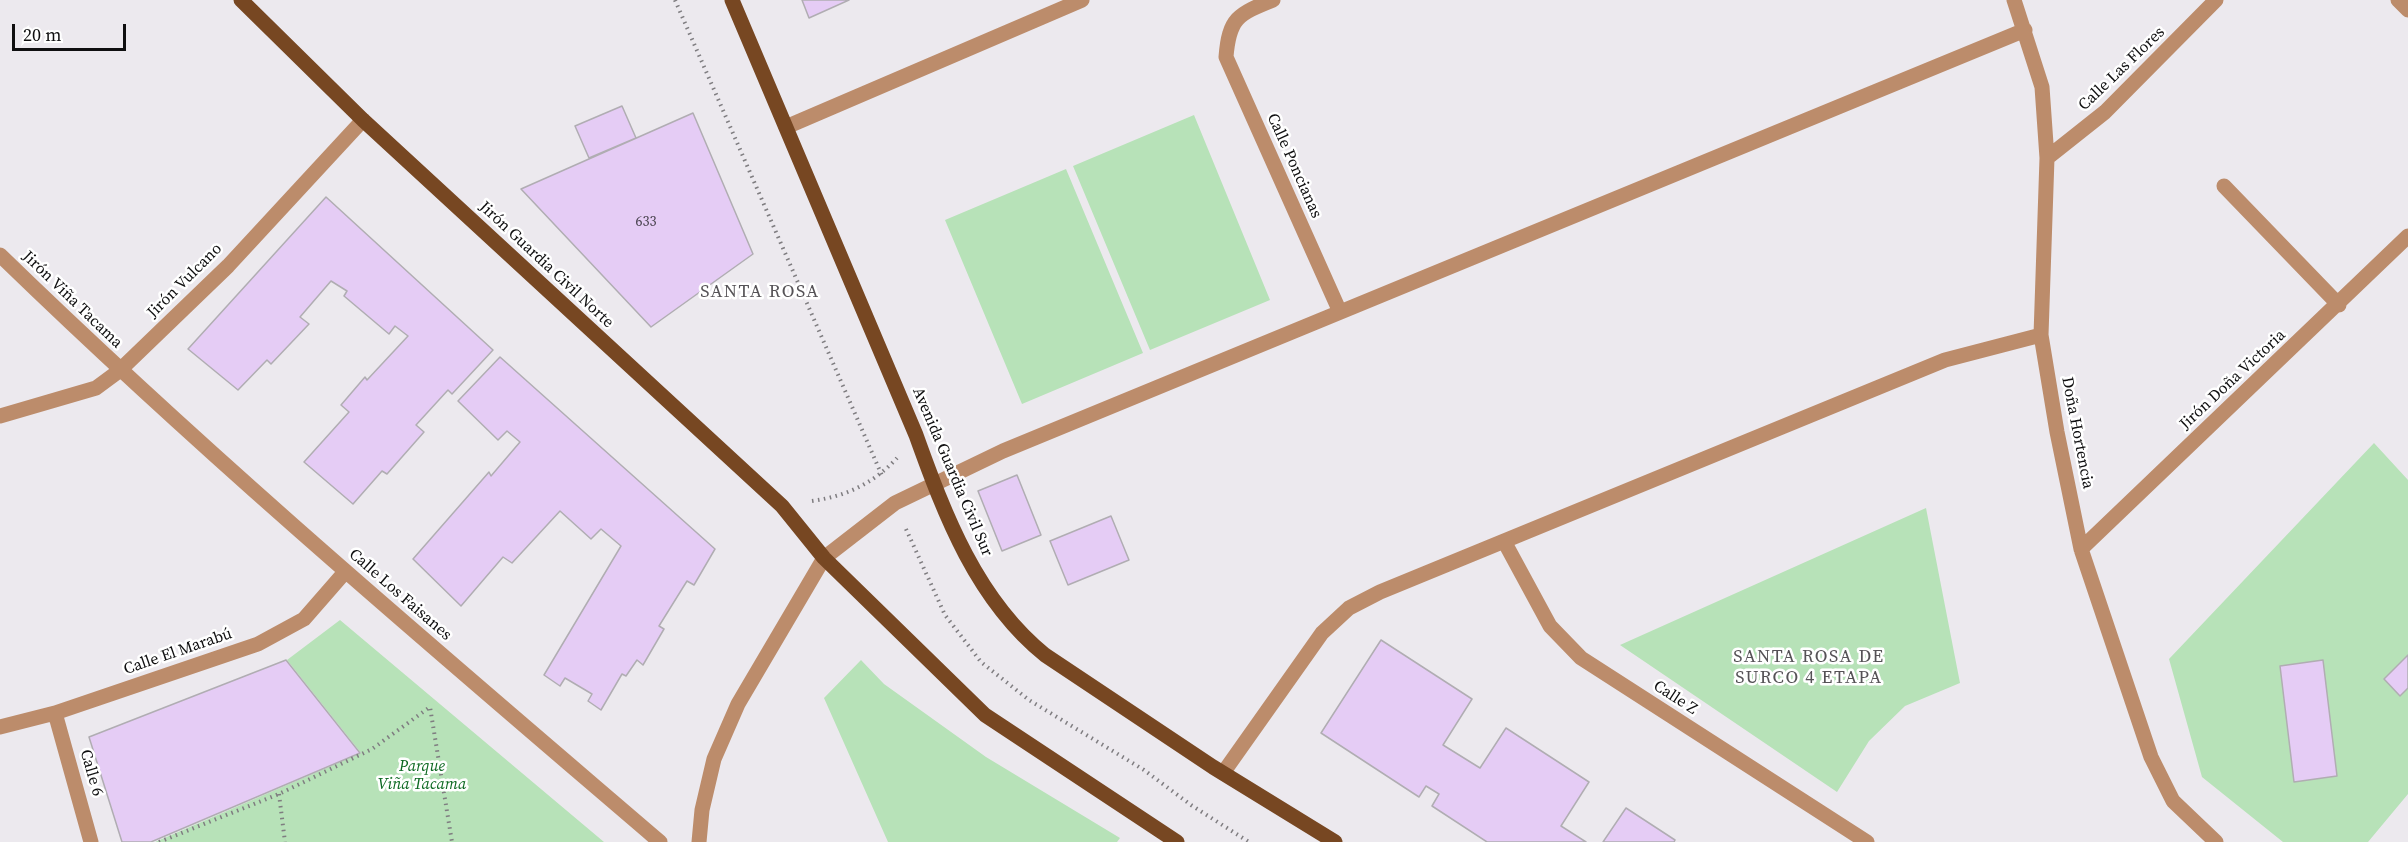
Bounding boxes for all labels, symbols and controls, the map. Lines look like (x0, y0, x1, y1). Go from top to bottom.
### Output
scale bar (15, 12, 129, 50)
text: 20 m (23, 22, 61, 47)
street label: Calle Las Flores (2075, 23, 2169, 115)
street label: Calle Poncianas (1262, 111, 1326, 221)
street label: Jirón Guardia Civil Norte (475, 198, 617, 332)
house number: 633 (636, 214, 656, 230)
street label: Jirón Vulcano (144, 240, 226, 322)
street label: Jirón Viña Tacama (18, 247, 126, 353)
district label: SANTA ROSA (700, 281, 820, 303)
street label: Jirón Doña Victoria (2176, 326, 2290, 434)
street label: Doña Hortencia (2057, 375, 2097, 491)
street label: Avenida Guardia Civil Sur (908, 385, 996, 559)
street label: Calle Los Faisanes (345, 545, 455, 645)
street label: Calle El Marabú (121, 625, 235, 679)
district label: SANTA ROSA DE SURCO 4 ETAPA (1733, 646, 1885, 688)
street label: Calle Z (1649, 677, 1701, 719)
street label: Calle 6 (75, 747, 107, 799)
park label: Parque Viña Tacama (378, 757, 466, 795)

